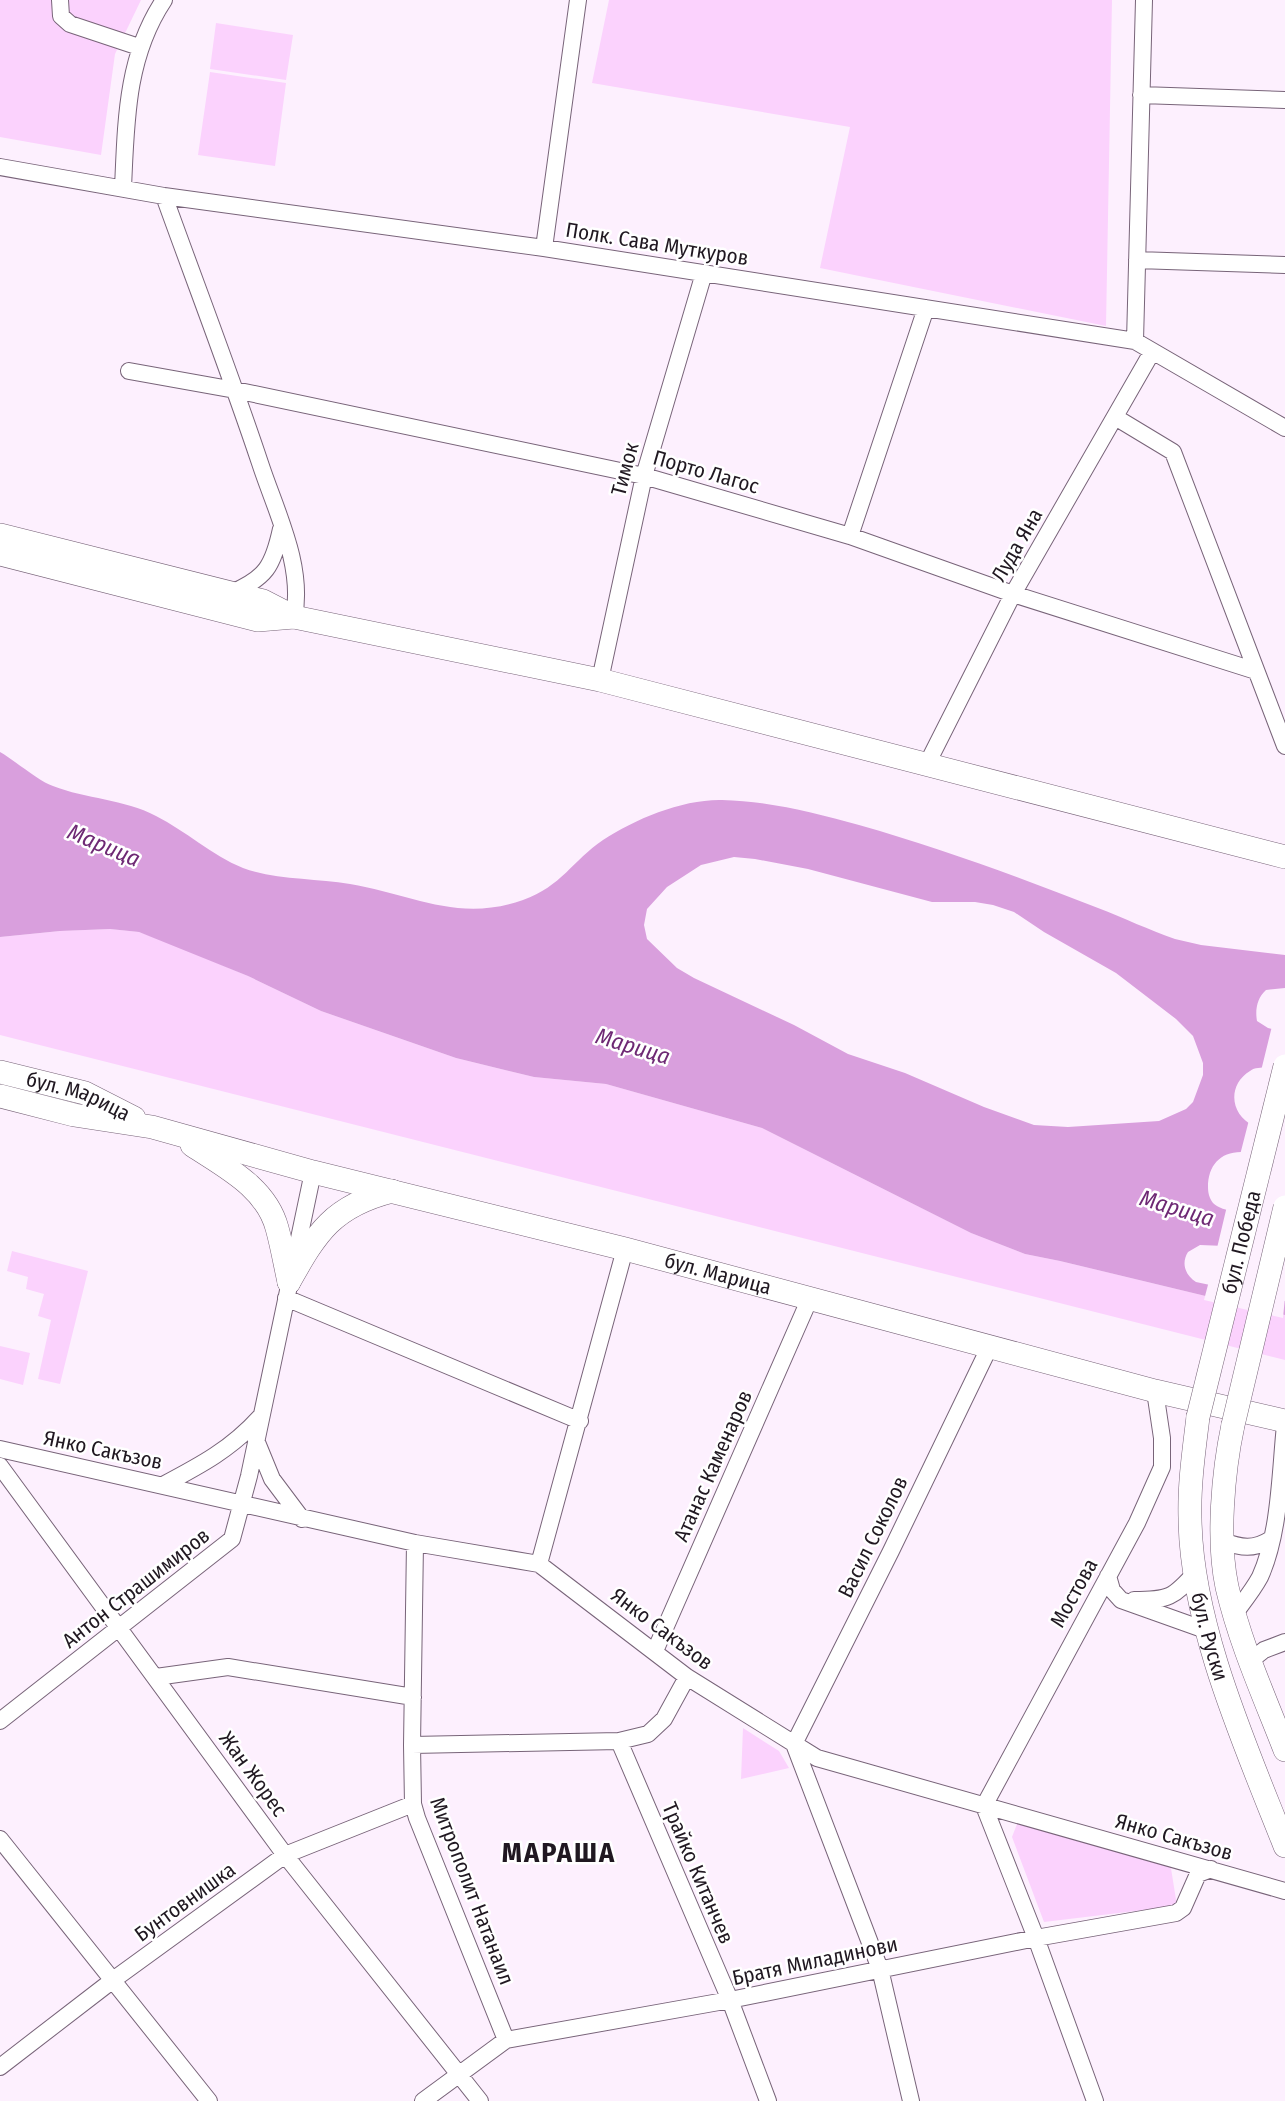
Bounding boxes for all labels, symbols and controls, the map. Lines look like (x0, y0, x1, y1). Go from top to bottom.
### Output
street label: Полк. Сава Муткуров (564, 217, 750, 271)
street label: Тимок (605, 439, 645, 498)
street label: Порто Лагос (650, 445, 762, 499)
street label: Луда Яна (986, 504, 1048, 586)
water label: Марица (64, 817, 144, 873)
water label: Марица (593, 1021, 673, 1071)
street label: бул. Марица (23, 1066, 135, 1127)
water label: Марица (1137, 1183, 1217, 1233)
street label: бул. Победа (1216, 1188, 1267, 1297)
street label: бул. Марица (662, 1247, 774, 1301)
street label: Атанас Каменаров (668, 1386, 758, 1546)
street label: Янко Сакъзов (41, 1425, 165, 1475)
street label: Васил Соколов (832, 1472, 914, 1602)
street label: Антон Страшимиров (57, 1522, 215, 1654)
street label: Мостова (1045, 1554, 1103, 1632)
street label: Янко Сакъзов (606, 1582, 718, 1676)
street label: бул. Руски (1185, 1590, 1234, 1684)
street label: Жан Жорес (213, 1726, 293, 1822)
street label: Митрополит Натанаил (424, 1794, 520, 1988)
street label: Трайко Китанчев (657, 1798, 739, 1948)
street label: Янко Сакъзов (1112, 1808, 1236, 1866)
district label: МАРАША (502, 1836, 616, 1869)
street label: Бунтовнишка (129, 1857, 241, 1947)
street label: Братя Миладинови (730, 1931, 900, 1991)

